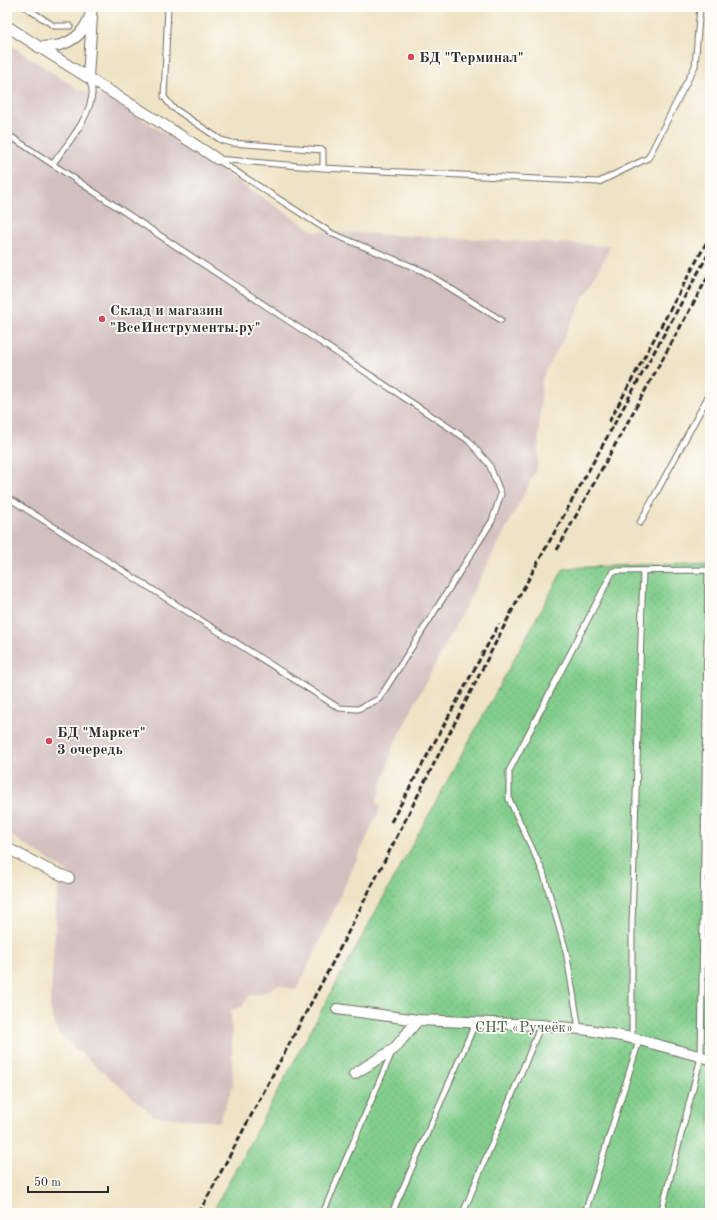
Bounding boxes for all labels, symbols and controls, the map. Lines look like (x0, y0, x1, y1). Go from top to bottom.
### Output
place label: БД "Терминал" (419, 51, 524, 66)
marker: БД "Терминал" (406, 52, 416, 62)
place label: Склад и магазин "ВсеИнструменты.ру" (110, 304, 261, 336)
marker: Склад и магазин "ВсеИнструменты.ру" (97, 314, 107, 324)
place label: БД "Маркет" 3 очередь (57, 726, 146, 758)
marker: БД "Маркет" 3 очередь (44, 736, 54, 746)
park label: СНТ «Ручеёк» (475, 1021, 573, 1036)
scale bar (28, 1168, 108, 1194)
text: 50 m (34, 1176, 61, 1189)

